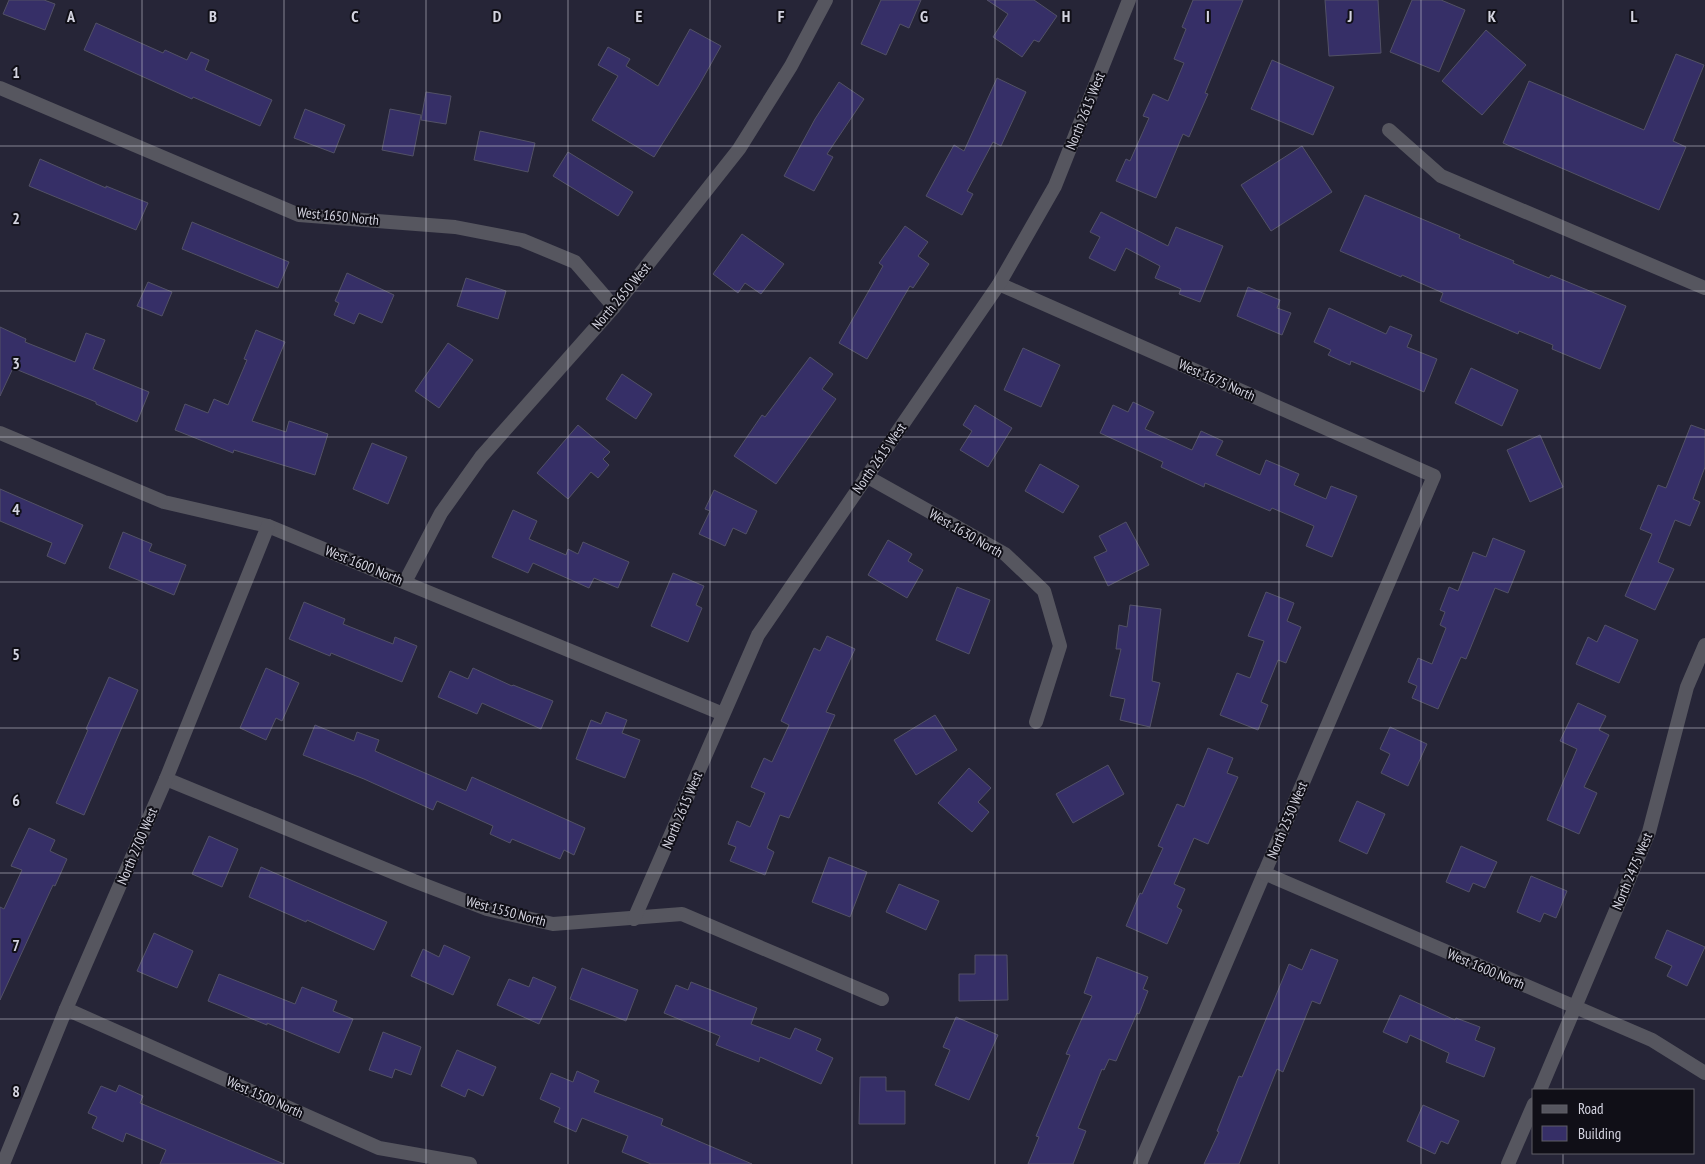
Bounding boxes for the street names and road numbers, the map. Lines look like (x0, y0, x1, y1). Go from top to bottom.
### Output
street label: North 2615 West (1061, 70, 1109, 152)
street label: West 1650 North (296, 203, 380, 229)
street label: North 2650 West (588, 259, 654, 333)
street label: West 1675 North (1176, 355, 1258, 405)
street label: North 2615 West (848, 419, 910, 497)
street label: West 1630 North (926, 505, 1006, 561)
street label: West 1600 North (323, 541, 405, 589)
street label: North 2615 West (658, 769, 706, 851)
street label: North 2530 West (1263, 779, 1311, 861)
street label: North 2700 West (113, 805, 161, 887)
street label: North 2475 West (1608, 830, 1656, 912)
street label: West 1550 North (464, 892, 548, 930)
street label: West 1600 North (1445, 945, 1527, 993)
street label: West 1500 North (224, 1072, 306, 1122)

